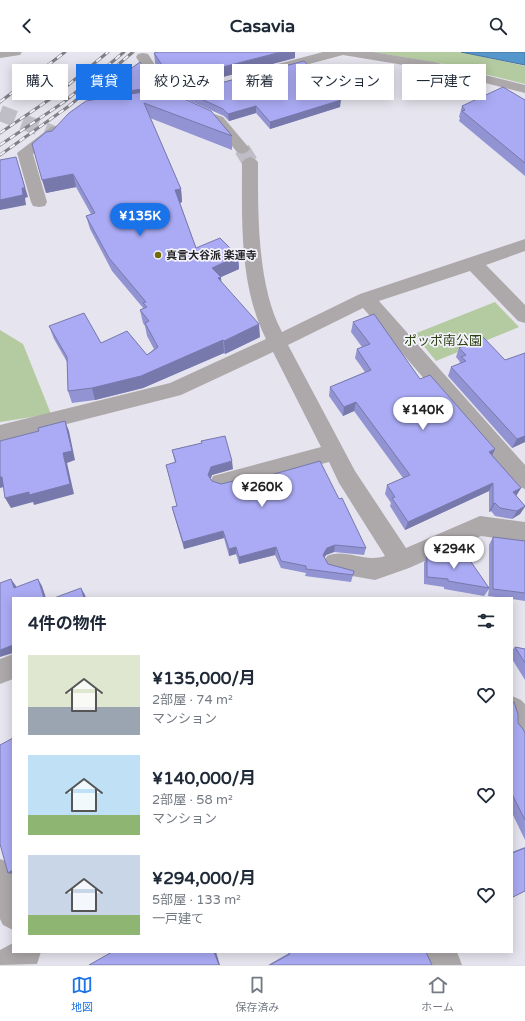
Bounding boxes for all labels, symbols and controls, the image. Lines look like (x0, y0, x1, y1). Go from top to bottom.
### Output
icon: back (16, 15, 38, 37)
text: Casavia (230, 15, 295, 37)
icon: search (487, 15, 509, 37)
chip: 購入 (12, 64, 68, 100)
chip: 賃貸 (76, 64, 132, 100)
chip: 絞り込み (140, 64, 224, 100)
chip: 新着 (232, 64, 288, 100)
chip: マンション (296, 64, 394, 100)
chip: 一戸建て (402, 64, 486, 100)
pin: ¥135K (112, 203, 168, 237)
text: ¥135K (119, 208, 161, 224)
place label: 真言大谷派 楽運寺 (166, 249, 257, 262)
marker: 真言大谷派 楽運寺 (153, 250, 163, 260)
park label: ポッポ南公園 (404, 333, 482, 349)
pin: ¥140K (395, 397, 451, 431)
text: ¥140K (402, 402, 444, 418)
pin: ¥260K (234, 474, 290, 508)
text: ¥260K (241, 479, 283, 495)
pin: ¥294K (426, 536, 482, 570)
text: ¥294K (433, 541, 475, 557)
icon: filters (475, 610, 497, 632)
text: 4件の物件 (28, 613, 107, 634)
text: ¥135,000/月 (152, 668, 256, 689)
icon: home (60, 671, 108, 719)
icon: heart (475, 684, 497, 706)
text: 2部屋 · 74 m² (152, 692, 233, 708)
text: マンション (152, 711, 217, 727)
text: ¥140,000/月 (152, 768, 256, 789)
icon: home (60, 771, 108, 819)
icon: heart (475, 784, 497, 806)
text: 2部屋 · 58 m² (152, 792, 233, 808)
text: マンション (152, 811, 217, 827)
text: ¥294,000/月 (152, 868, 256, 889)
icon: home (60, 871, 108, 919)
icon: heart (475, 884, 497, 906)
text: 5部屋 · 133 m² (152, 892, 241, 908)
text: 一戸建て (152, 911, 204, 927)
tab: 地図 (71, 974, 93, 1014)
tab: 保存済み (235, 974, 279, 1014)
tab: ホーム (421, 974, 454, 1014)

